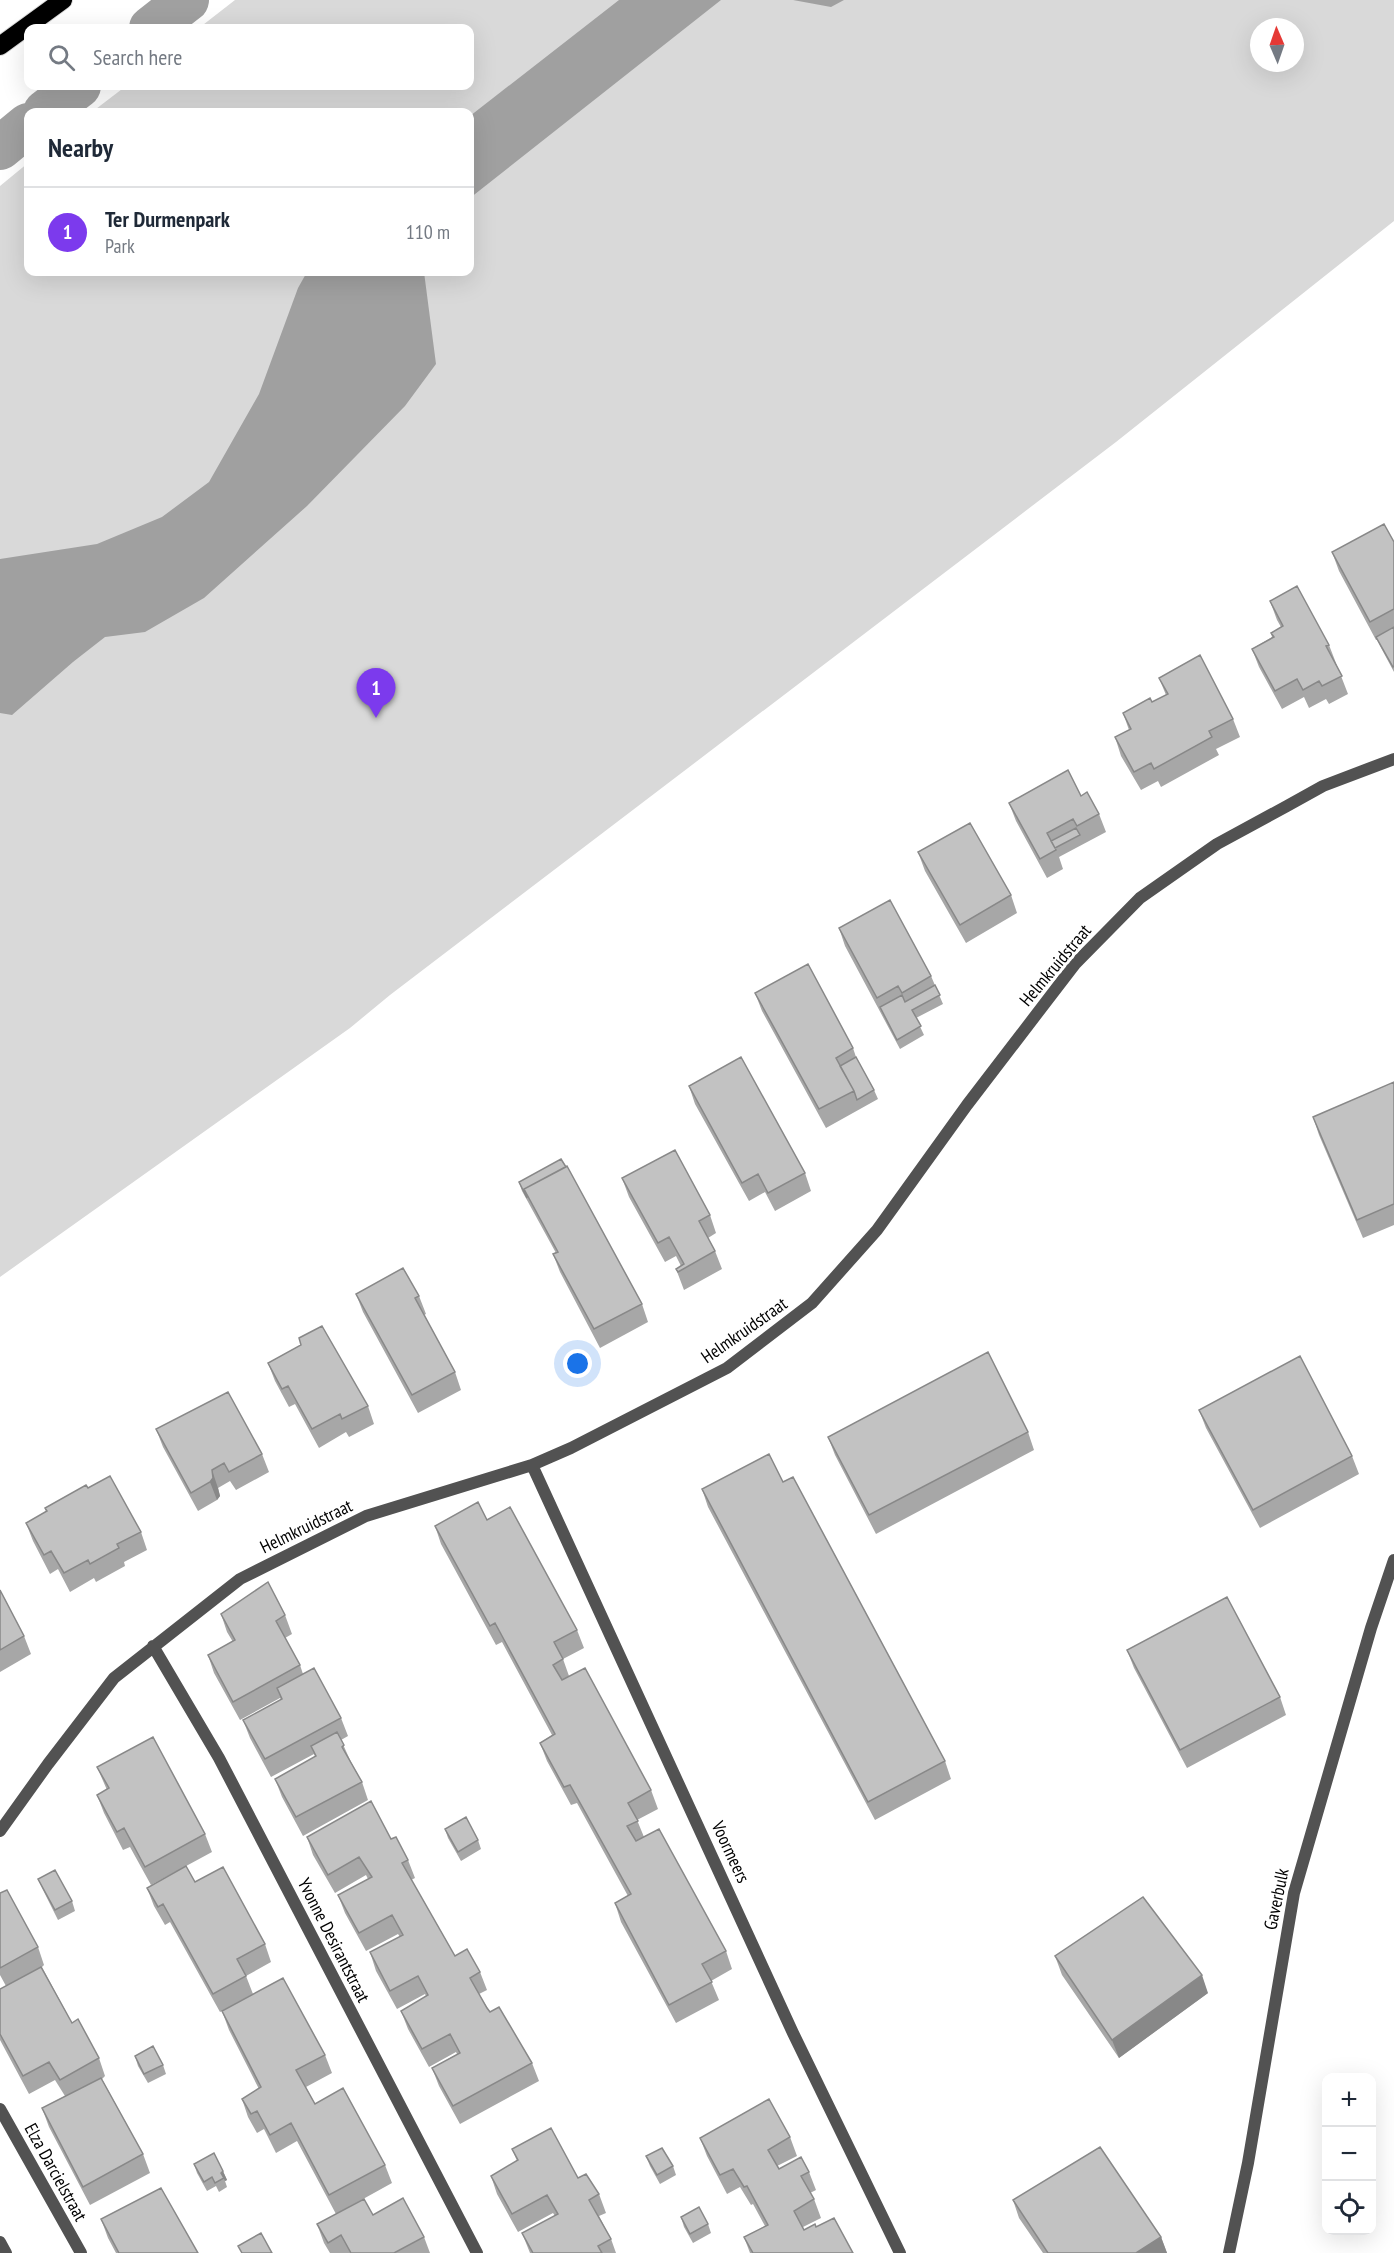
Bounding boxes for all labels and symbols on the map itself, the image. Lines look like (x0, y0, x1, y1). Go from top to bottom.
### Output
north arrow (1250, 18, 1304, 72)
pin: 1 (356, 668, 395, 718)
street label: Helmkruidstraat (1014, 919, 1096, 1011)
street label: Helmkruidstraat (697, 1292, 791, 1368)
your location (563, 1349, 592, 1378)
street label: Helmkruidstraat (256, 1494, 356, 1558)
street label: Voormeers (706, 1817, 755, 1886)
street label: Gaverbulk (1258, 1866, 1294, 1932)
street label: Yvonne Desirantstraat (293, 1874, 375, 2006)
street label: Elza Darcielstraat (20, 2119, 92, 2225)

